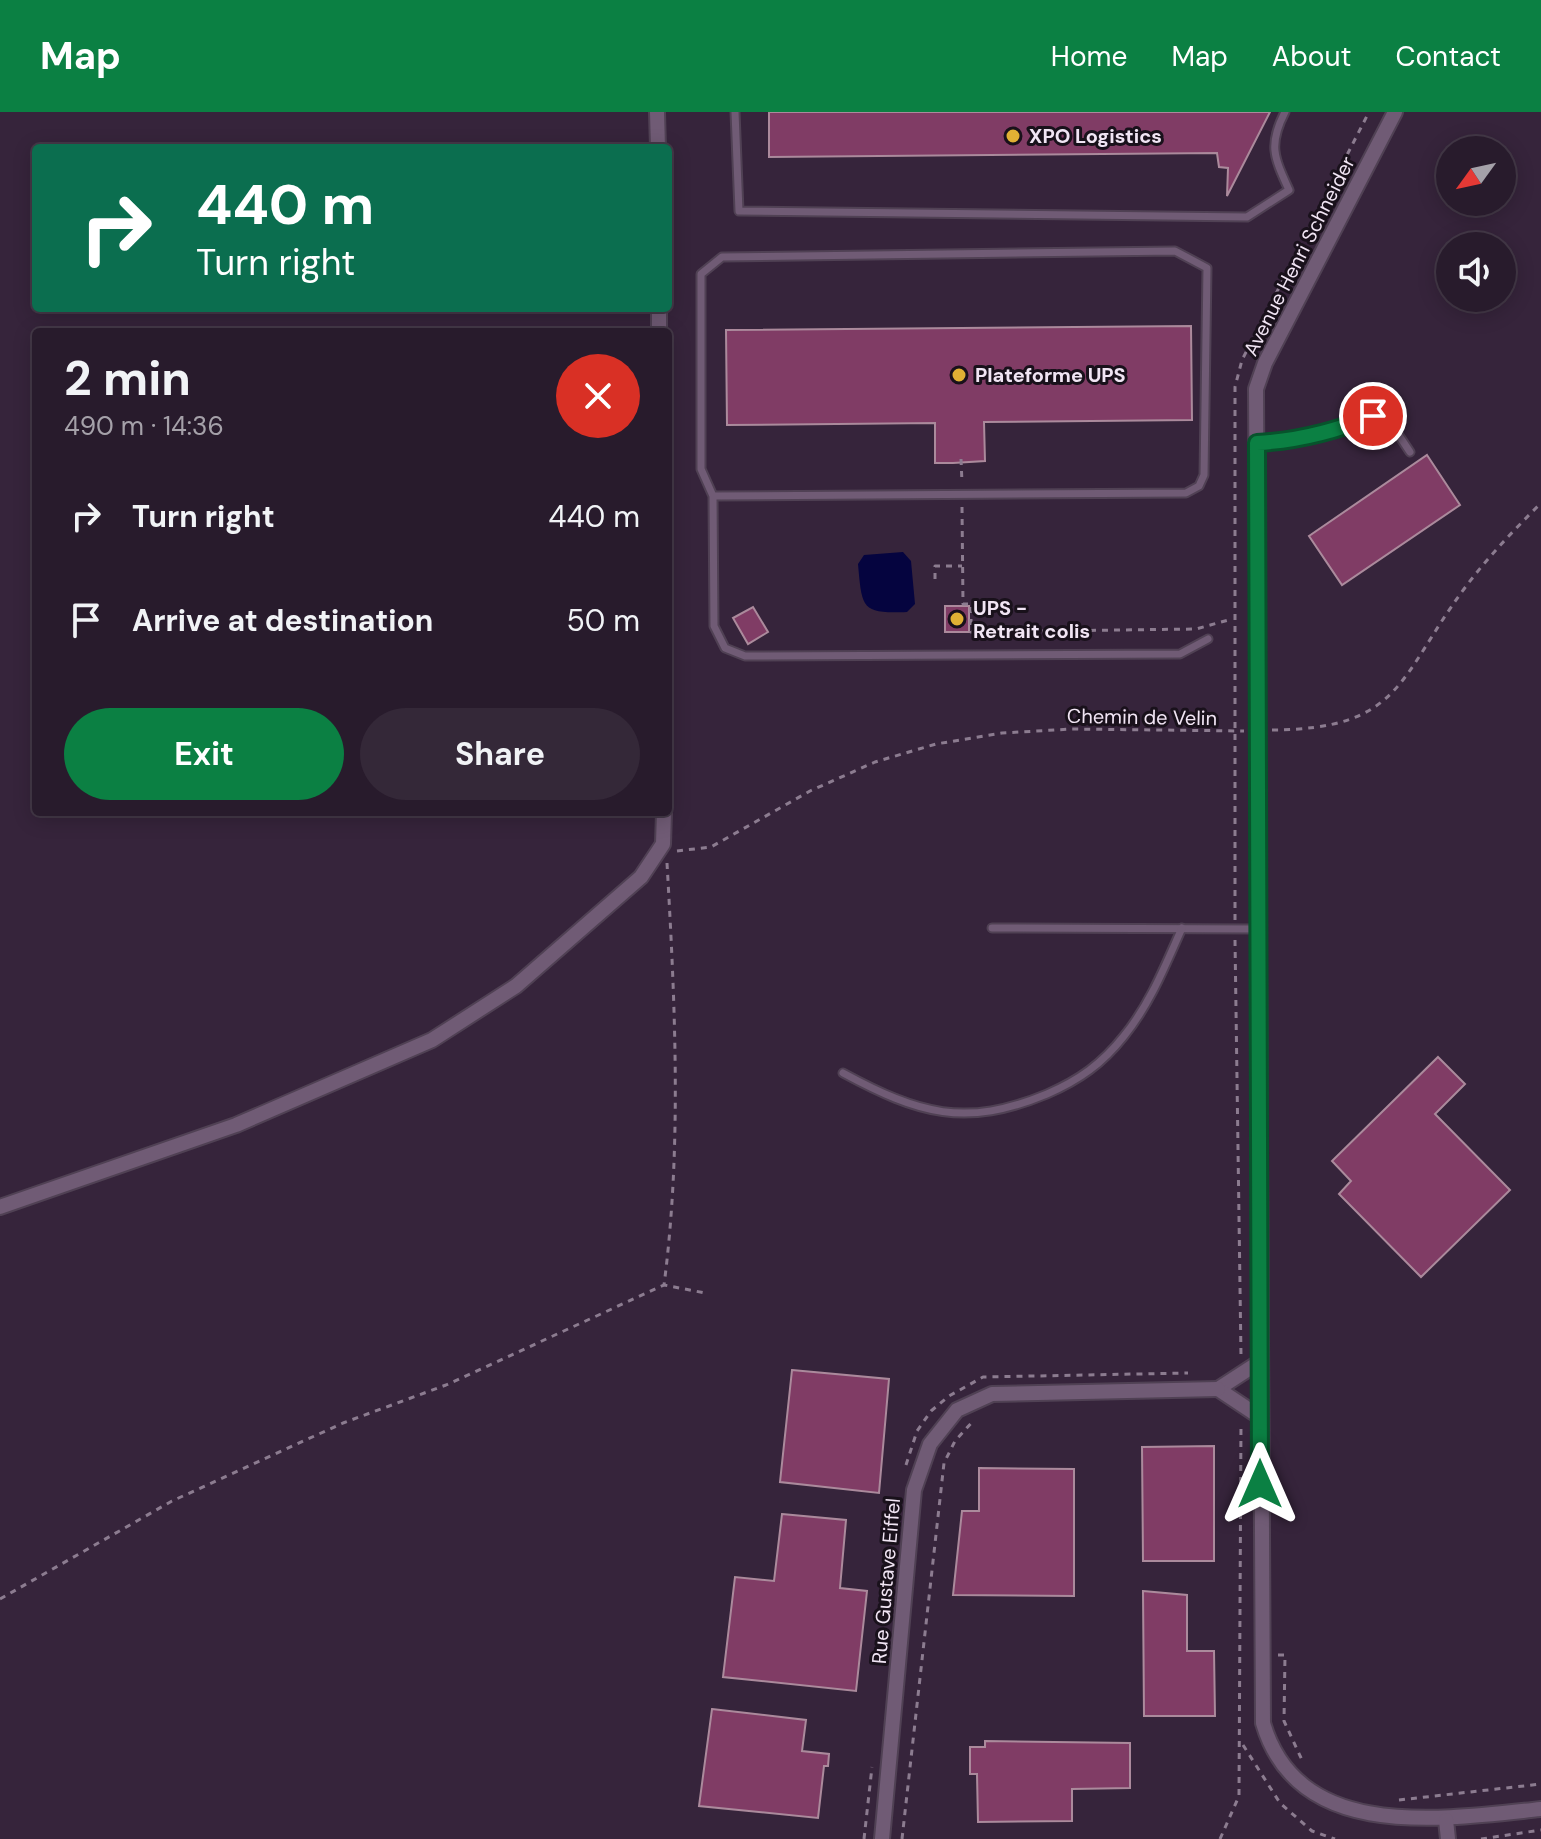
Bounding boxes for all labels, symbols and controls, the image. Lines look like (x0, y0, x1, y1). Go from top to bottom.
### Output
text: Map (40, 31, 121, 81)
text: Home (1051, 38, 1127, 75)
text: Map (1171, 38, 1228, 75)
text: About (1272, 38, 1351, 75)
text: Contact (1395, 38, 1501, 75)
place label: XPO Logistics (1029, 123, 1162, 149)
marker: XPO Logistics (1004, 127, 1022, 145)
north arrow (1436, 136, 1516, 216)
map controls (1436, 136, 1516, 312)
street label: Avenue Henri Schneider (1237, 152, 1361, 360)
text: 440 m (196, 168, 374, 241)
icon: right (64, 176, 168, 280)
button: sound (1436, 232, 1516, 312)
text: Turn right (196, 239, 355, 286)
text: 2 min (64, 347, 191, 410)
button: close (556, 354, 640, 438)
place label: Plateforme UPS (975, 362, 1126, 388)
marker: Plateforme UPS (950, 366, 968, 384)
pin (1339, 382, 1407, 450)
icon: arrive (1351, 394, 1395, 438)
text: 490 m · 14:36 (64, 409, 224, 443)
icon: right (64, 494, 108, 538)
text: Turn right (132, 497, 275, 536)
text: 440 m (548, 497, 640, 536)
place label: UPS - Retrait colis (973, 595, 1090, 644)
icon: arrive (64, 598, 108, 642)
text: Arrive at destination (132, 601, 433, 640)
text: 50 m (566, 601, 640, 640)
marker: UPS - Retrait colis (948, 610, 966, 628)
street label: Chemin de Velin (1067, 703, 1217, 731)
button: Exit (64, 708, 344, 800)
button: Share (360, 708, 640, 800)
position arrow (1218, 1442, 1302, 1526)
street label: Rue Gustave Eiffel (866, 1497, 906, 1665)

